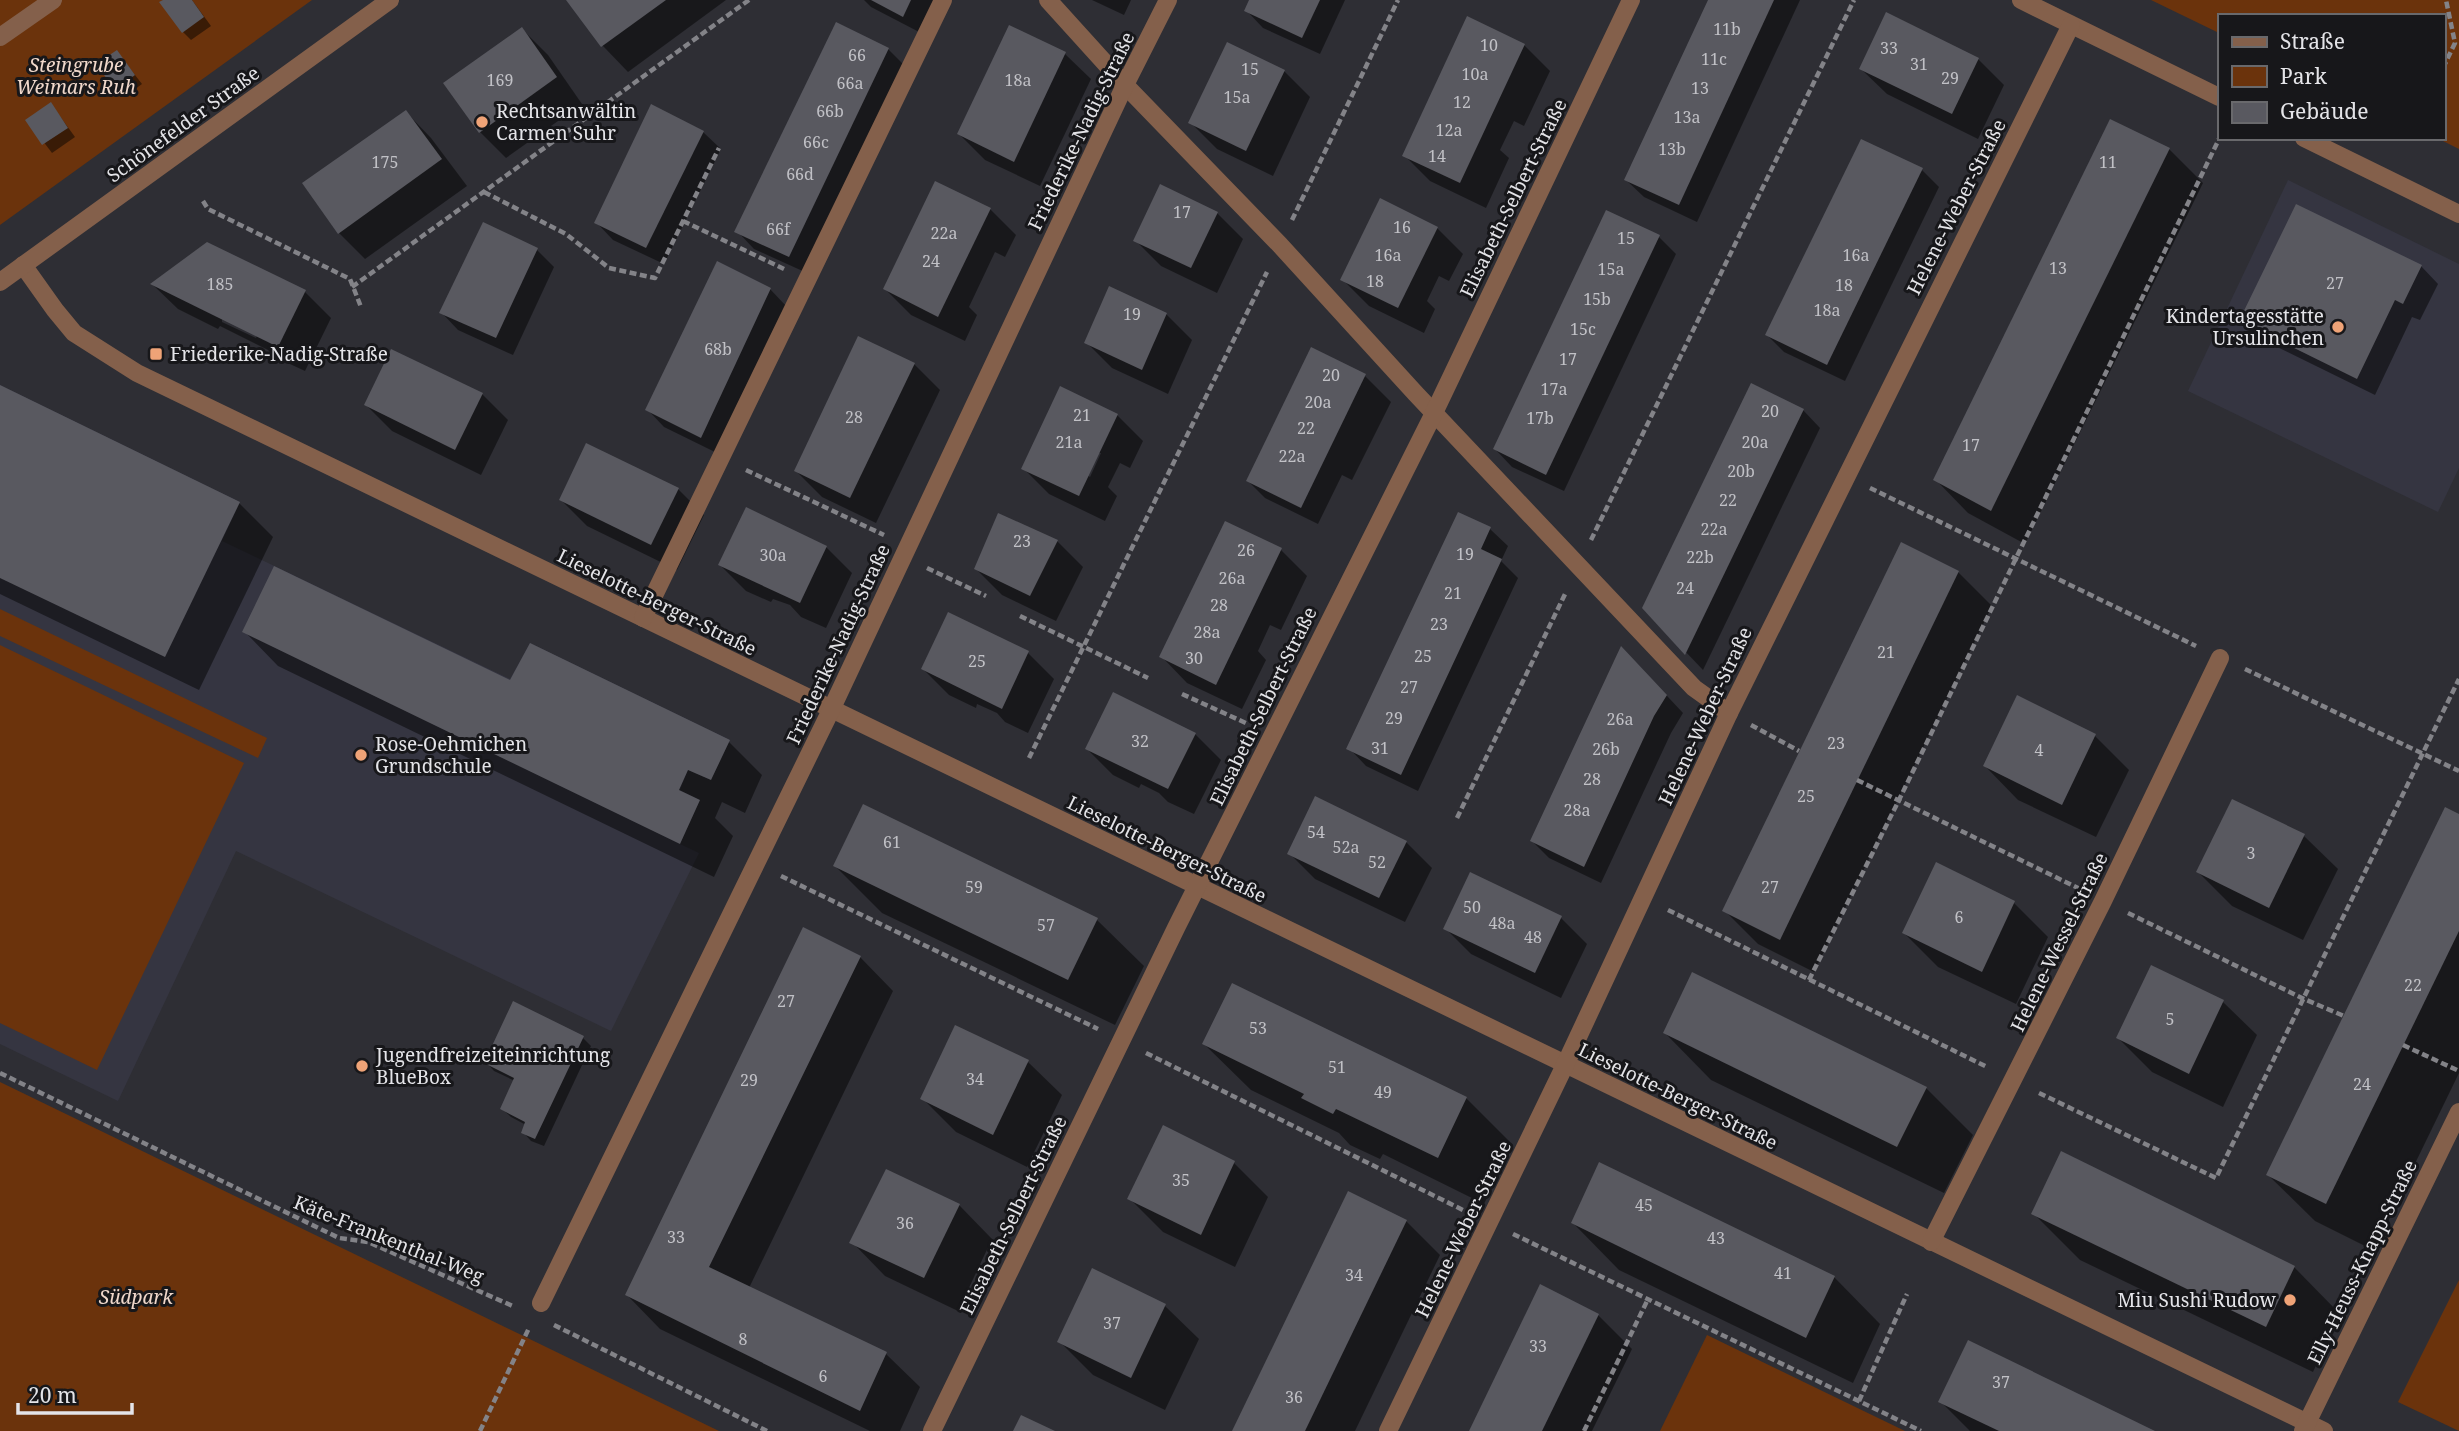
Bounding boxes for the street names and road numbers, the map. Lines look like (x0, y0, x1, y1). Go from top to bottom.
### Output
street label: Friederike-Nadig-Straße (1022, 27, 1140, 235)
street label: Schönefelder Straße (101, 60, 265, 188)
street label: Elisabeth-Selbert-Straße (1454, 94, 1572, 302)
street label: Helene-Weber-Straße (1900, 115, 2012, 299)
street label: Friederike-Nadig-Straße (780, 540, 896, 748)
street label: Lieselotte-Berger-Straße (553, 542, 761, 662)
street label: Elisabeth-Selbert-Straße (1204, 602, 1322, 810)
street label: Helene-Weber-Straße (1652, 623, 1758, 809)
street label: Lieselotte-Berger-Straße (1063, 789, 1271, 909)
street label: Helene-Wessel-Straße (2004, 848, 2114, 1036)
street label: Lieselotte-Berger-Straße (1574, 1036, 1782, 1156)
street label: Elisabeth-Selbert-Straße (954, 1111, 1072, 1319)
street label: Helene-Weber-Straße (1409, 1136, 1517, 1322)
street label: Elly-Heuss-Knapp-Straße (2301, 1155, 2423, 1369)
street label: Käte-Frankenthal-Weg (290, 1189, 488, 1289)

